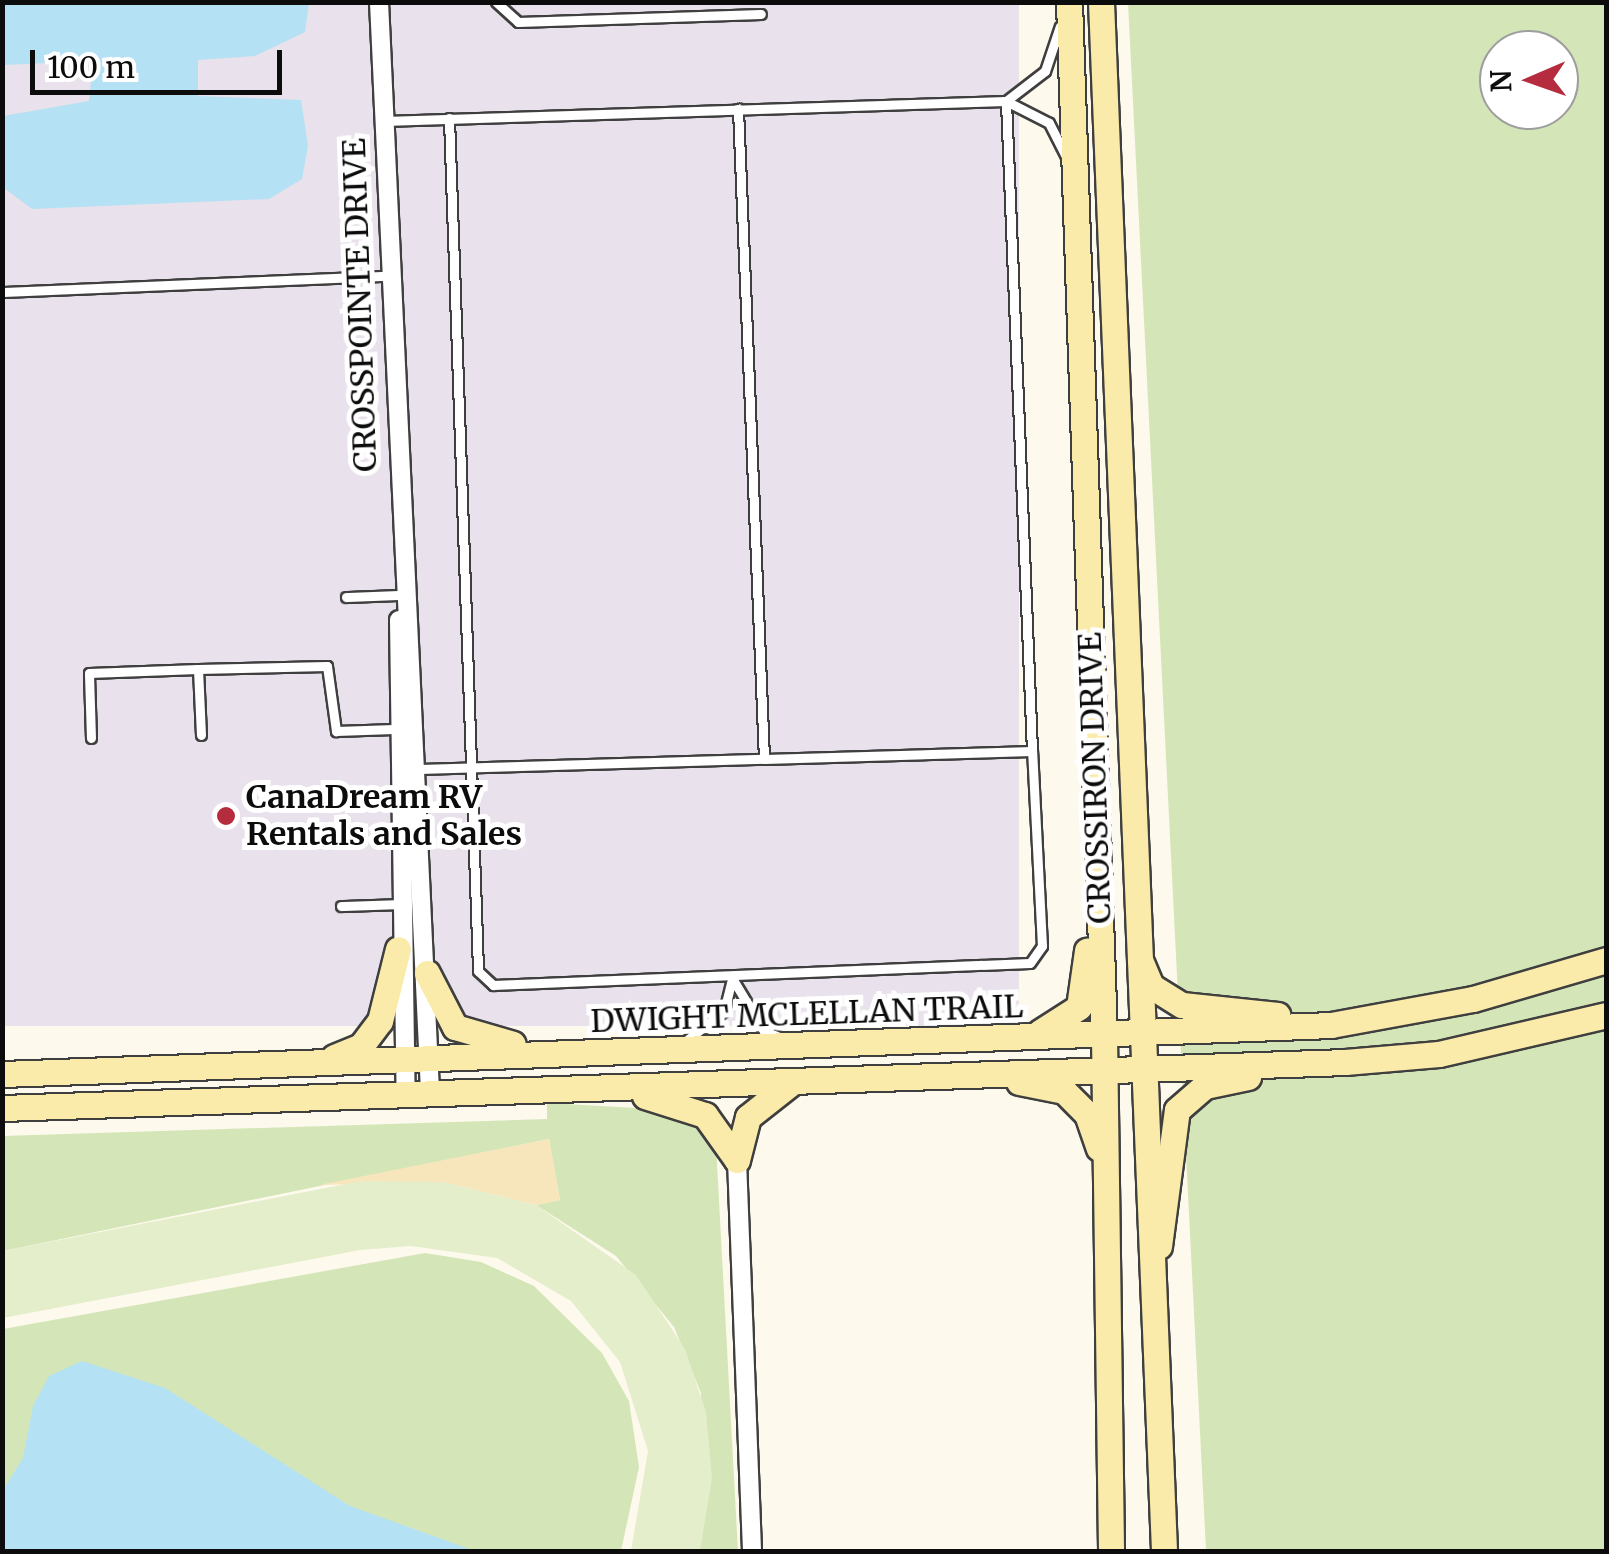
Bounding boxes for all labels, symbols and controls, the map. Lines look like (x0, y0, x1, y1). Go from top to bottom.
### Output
scale bar (35, 30, 288, 92)
north arrow (1479, 30, 1579, 130)
text: 100 m (47, 48, 135, 86)
text: N (1483, 69, 1519, 93)
street label: CROSSPOINTE DRIVE (335, 137, 385, 473)
street label: CROSSIRON DRIVE (1071, 632, 1119, 924)
place label: CanaDream RV Rentals and Sales (246, 779, 522, 854)
marker: CanaDream RV Rentals and Sales (215, 805, 237, 827)
street label: DWIGHT MCLELLAN TRAIL (590, 987, 1024, 1041)

